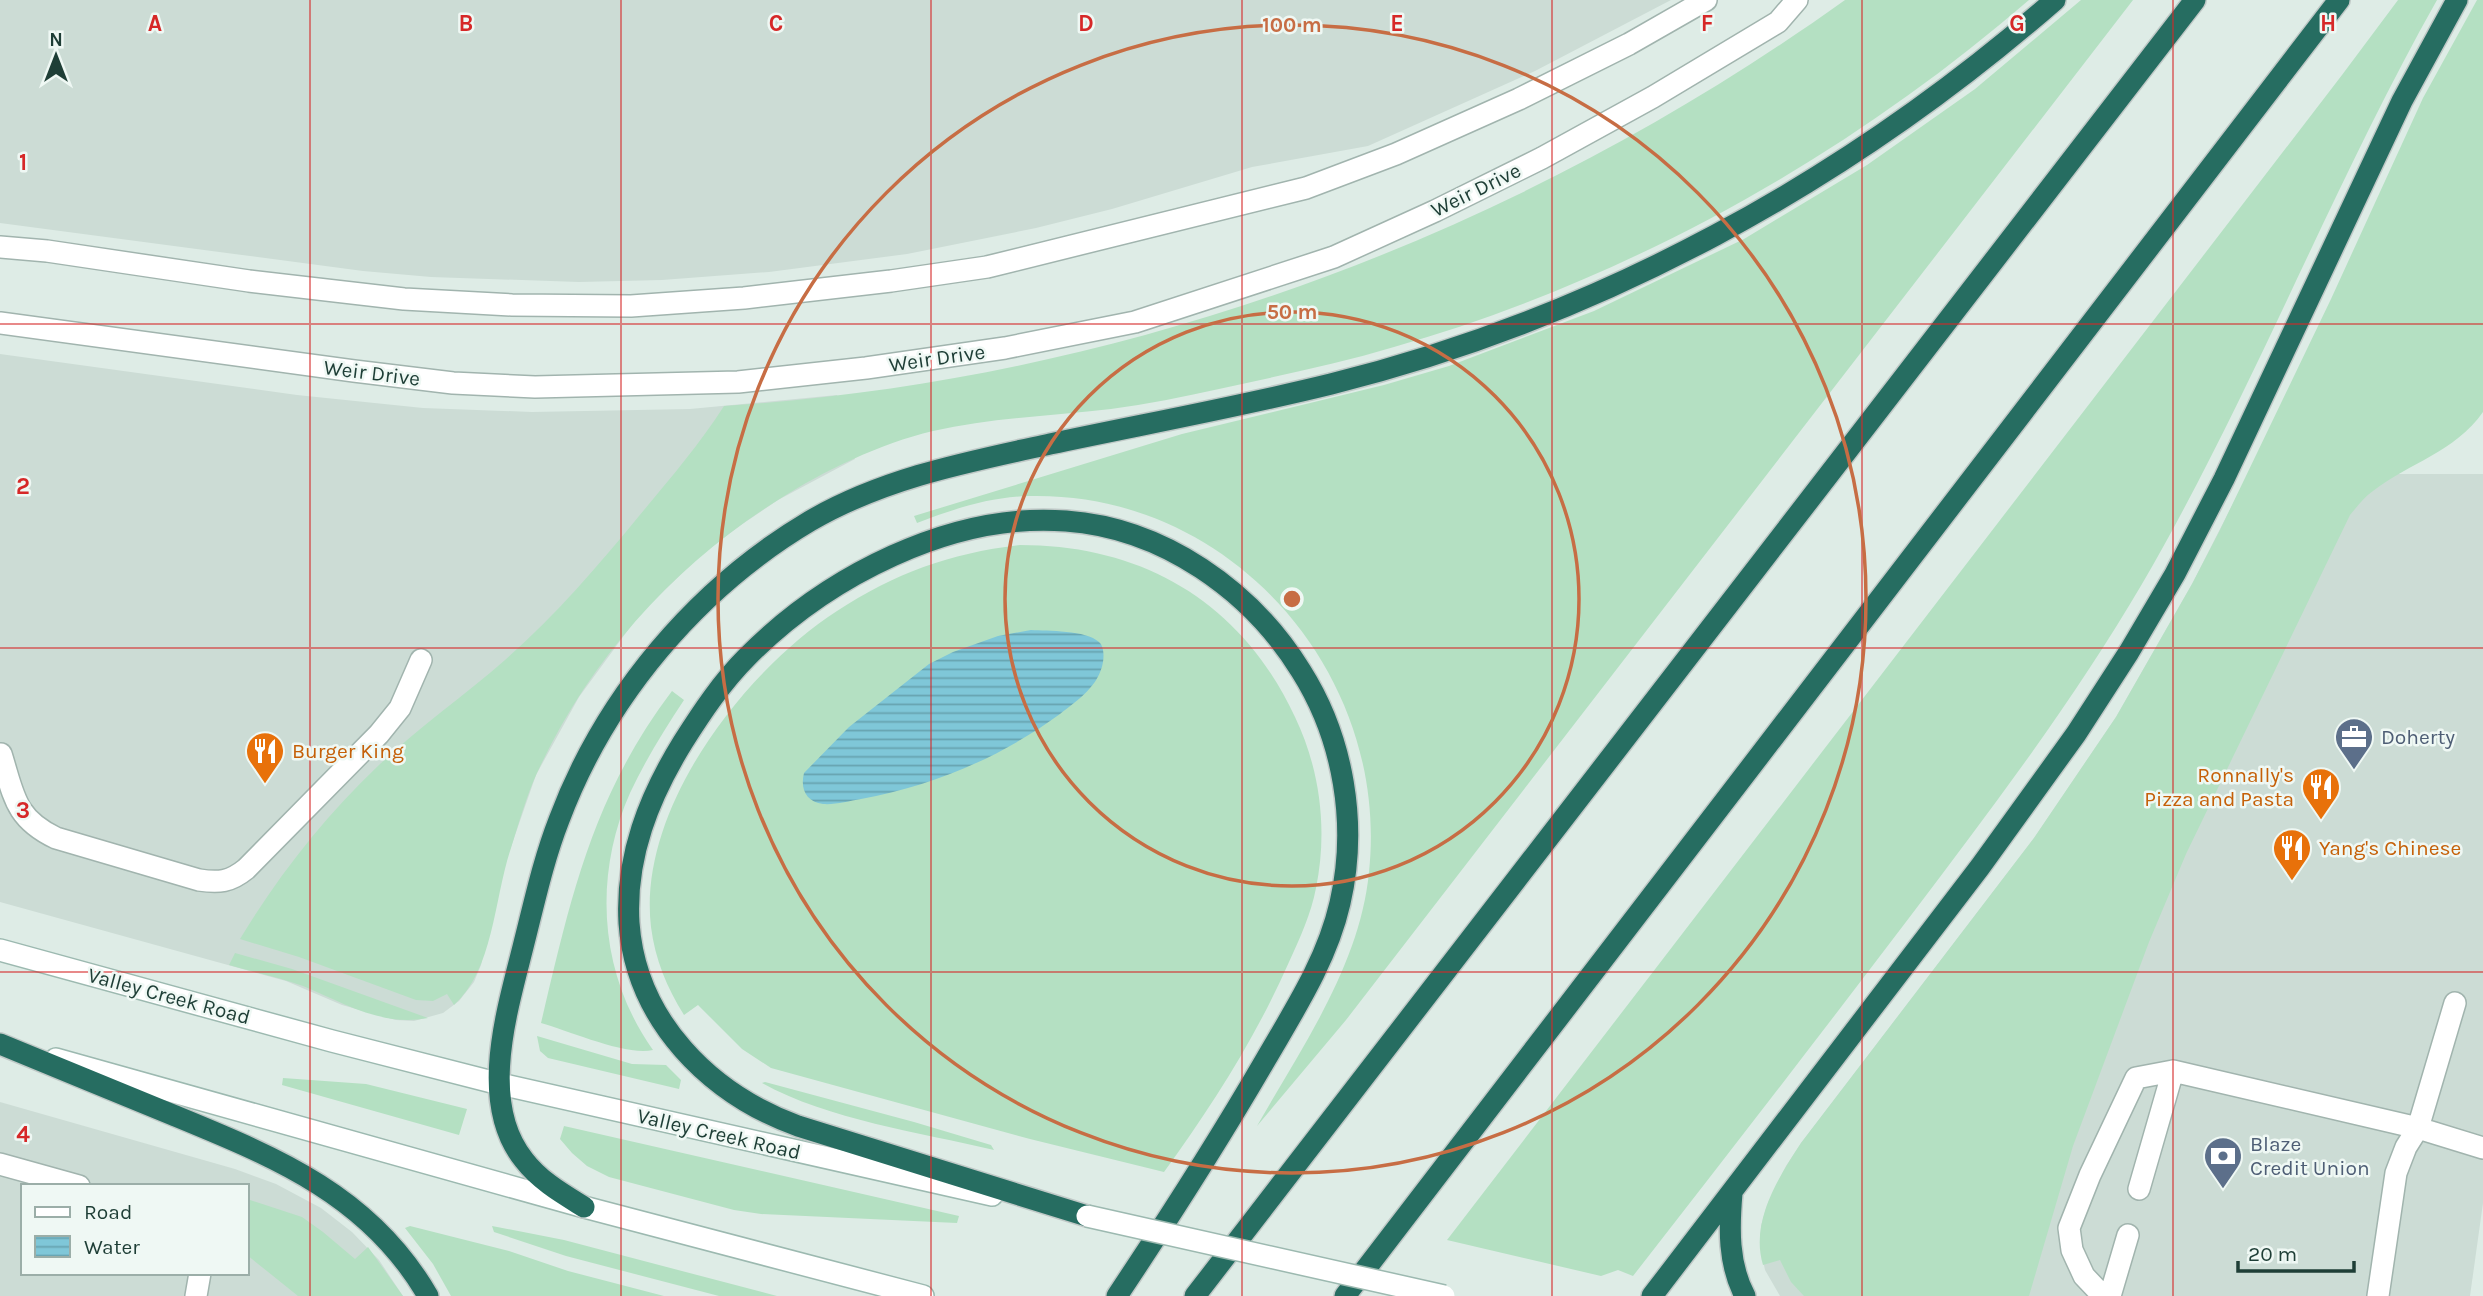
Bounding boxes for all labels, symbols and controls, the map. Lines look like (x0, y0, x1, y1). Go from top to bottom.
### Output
text: A (148, 10, 162, 37)
text: B (459, 10, 473, 37)
text: C (769, 10, 783, 37)
text: D (1078, 10, 1094, 37)
text: E (1390, 10, 1404, 37)
text: F (1701, 10, 1713, 37)
text: G (2009, 10, 2025, 37)
text: H (2320, 10, 2336, 37)
text: 100 m (1262, 13, 1322, 37)
north arrow (21, 21, 91, 91)
text: N (49, 29, 63, 51)
text: 1 (19, 149, 27, 176)
street label: Weir Drive (1427, 158, 1525, 222)
text: 50 m (1267, 300, 1317, 324)
street label: Weir Drive (887, 339, 987, 377)
street label: Weir Drive (323, 355, 421, 391)
text: 2 (16, 473, 30, 500)
centre of rings (1280, 587, 1304, 611)
office icon: Doherty (2333, 716, 2375, 771)
place label: Doherty (2381, 725, 2455, 749)
restaurant icon: Burger King (244, 730, 286, 785)
place label: Burger King (292, 739, 404, 763)
place label: Ronnally's Pizza and Pasta (2144, 763, 2294, 811)
restaurant icon: Ronnally's Pizza and Pasta (2300, 766, 2342, 821)
text: 3 (16, 797, 30, 824)
restaurant icon: Yang's Chinese (2271, 827, 2313, 882)
place label: Yang's Chinese (2319, 836, 2461, 860)
street label: Valley Creek Road (85, 963, 253, 1029)
street label: Valley Creek Road (635, 1104, 803, 1164)
text: 4 (16, 1121, 30, 1148)
place label: Blaze Credit Union (2250, 1132, 2370, 1180)
bank icon: Blaze Credit Union (2202, 1135, 2244, 1190)
legend (21, 1184, 248, 1275)
text: Road (84, 1200, 132, 1224)
scale bar (2238, 1230, 2354, 1274)
text: Water (84, 1235, 140, 1259)
text: 20 m (2248, 1242, 2297, 1266)

